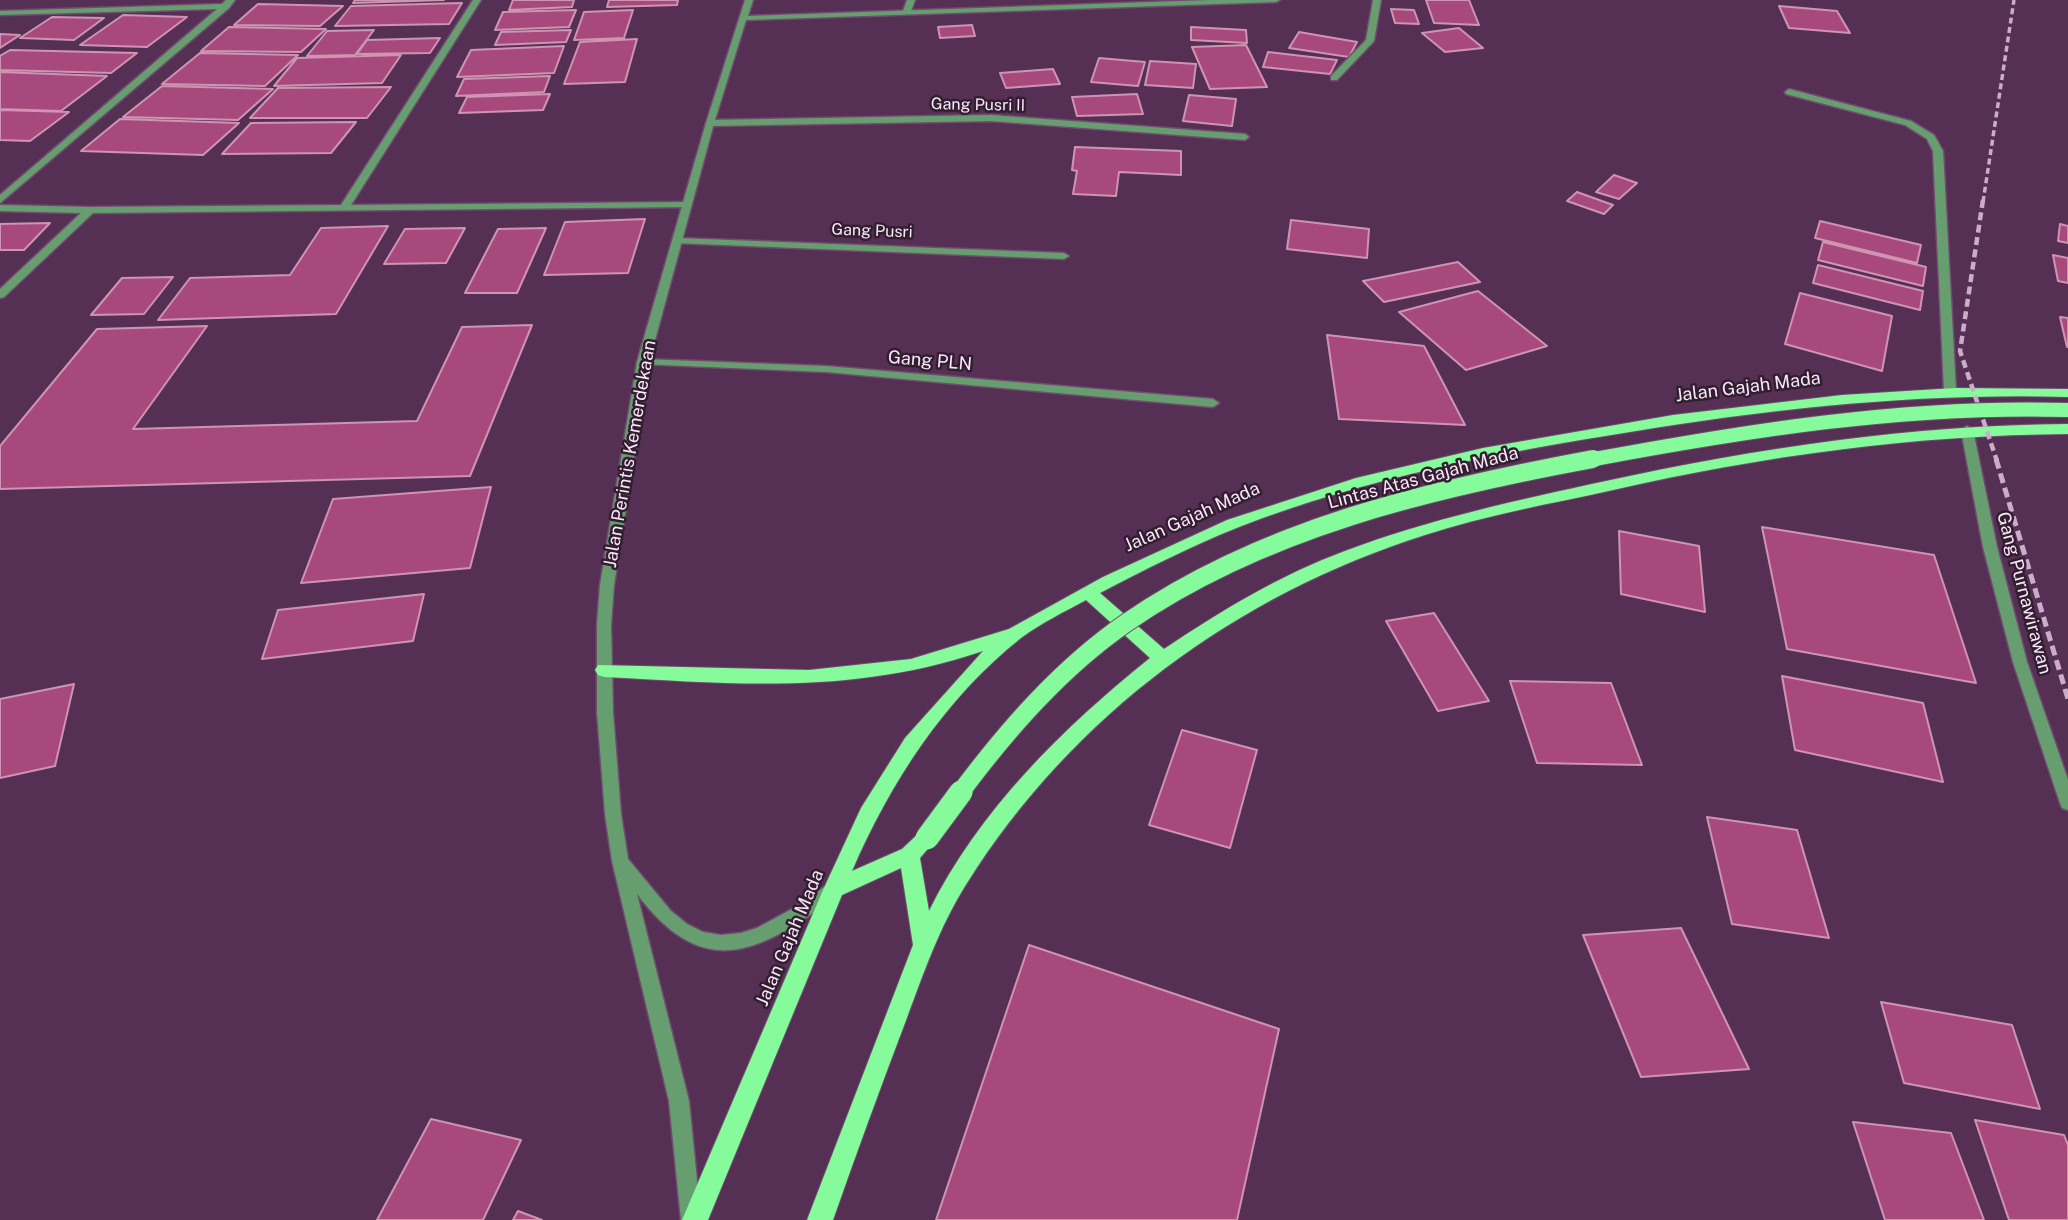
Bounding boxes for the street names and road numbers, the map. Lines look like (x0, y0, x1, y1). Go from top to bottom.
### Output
street label: Gang Pusri II (931, 95, 1025, 115)
street label: Gang Pusri (831, 220, 913, 242)
street label: Jalan Perintis Kemerdekaan (599, 339, 661, 569)
street label: Gang PLN (887, 347, 973, 375)
street label: Jalan Gajah Mada (1674, 367, 1822, 407)
street label: Lintas Atas Gajah Mada (1325, 442, 1521, 514)
street label: Jalan Gajah Mada (1121, 477, 1263, 557)
street label: Gang Purnawirawan (1992, 509, 2056, 677)
street label: Jalan Gajah Mada (752, 867, 828, 1009)

